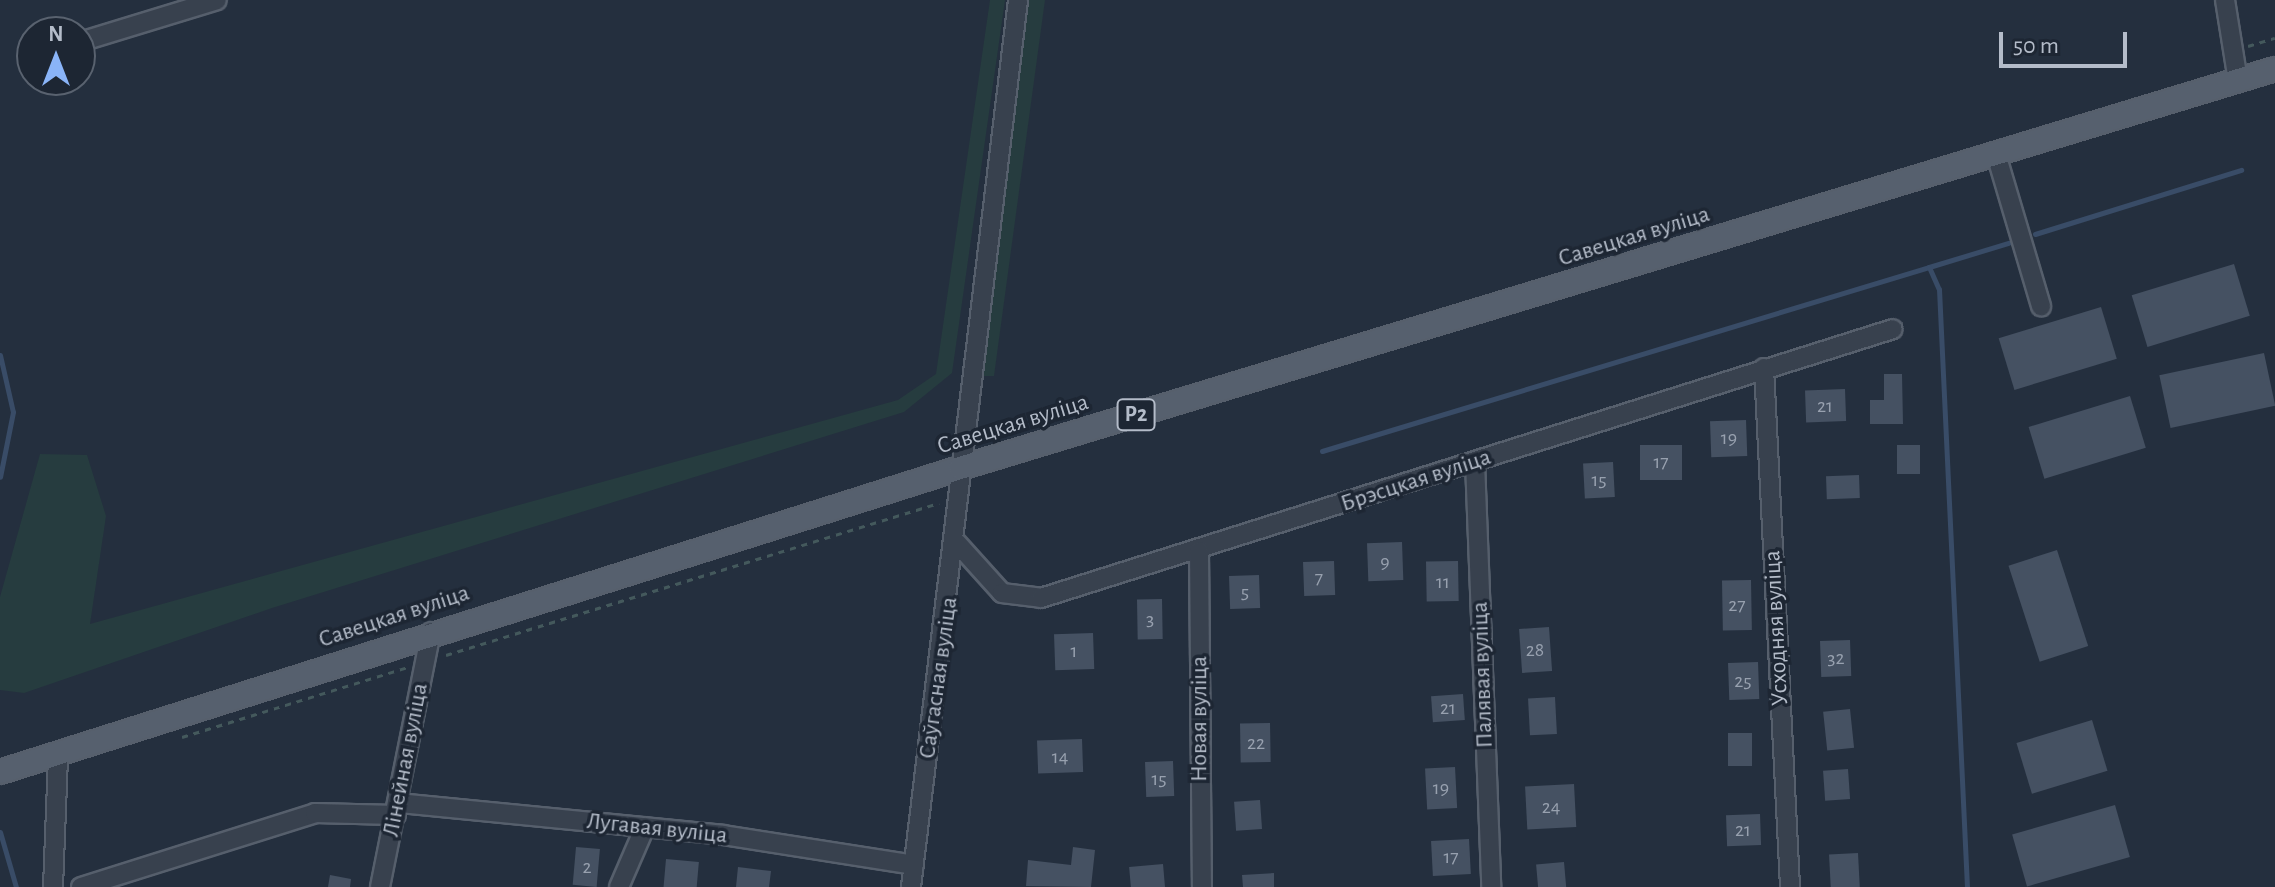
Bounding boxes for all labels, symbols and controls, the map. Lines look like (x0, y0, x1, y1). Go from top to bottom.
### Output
north arrow (16, 16, 96, 96)
scale bar (2003, 16, 2131, 66)
text: N (48, 23, 64, 45)
text: 50 m (2013, 34, 2059, 58)
street label: Савецкая вуліца (1555, 200, 1713, 274)
street label: Савецкая вуліца (934, 388, 1092, 462)
house number: 21 (1817, 394, 1833, 418)
road number: Р2 (1116, 397, 1156, 433)
house number: 19 (1721, 426, 1737, 450)
street label: Брэсцкая вуліца (1337, 443, 1495, 519)
house number: 17 (1653, 450, 1669, 474)
house number: 15 (1591, 468, 1607, 492)
house number: 9 (1380, 550, 1390, 574)
street label: Усходняя вуліца (1759, 550, 1795, 706)
house number: 7 (1315, 566, 1323, 590)
house number: 11 (1436, 570, 1450, 594)
street label: Савецкая вуліца (315, 579, 473, 655)
house number: 5 (1241, 580, 1249, 604)
house number: 27 (1728, 593, 1746, 617)
street label: Саўгасная вуліца (913, 595, 965, 761)
street label: Палявая вуліца (1466, 601, 1500, 749)
house number: 3 (1146, 607, 1154, 631)
house number: 28 (1526, 638, 1544, 662)
house number: 1 (1071, 639, 1077, 663)
house number: 32 (1827, 646, 1845, 670)
street label: Новая вуліца (1186, 656, 1214, 782)
house number: 25 (1734, 669, 1752, 693)
street label: Лінейная вуліца (377, 681, 435, 839)
house number: 21 (1440, 696, 1456, 720)
house number: 22 (1247, 731, 1265, 755)
house number: 14 (1052, 745, 1068, 769)
house number: 15 (1151, 767, 1167, 791)
house number: 19 (1433, 776, 1449, 800)
house number: 24 (1542, 795, 1560, 819)
street label: Лугавая вуліца (585, 807, 729, 851)
house number: 21 (1735, 818, 1751, 842)
house number: 17 (1443, 845, 1459, 869)
house number: 2 (582, 855, 592, 879)

